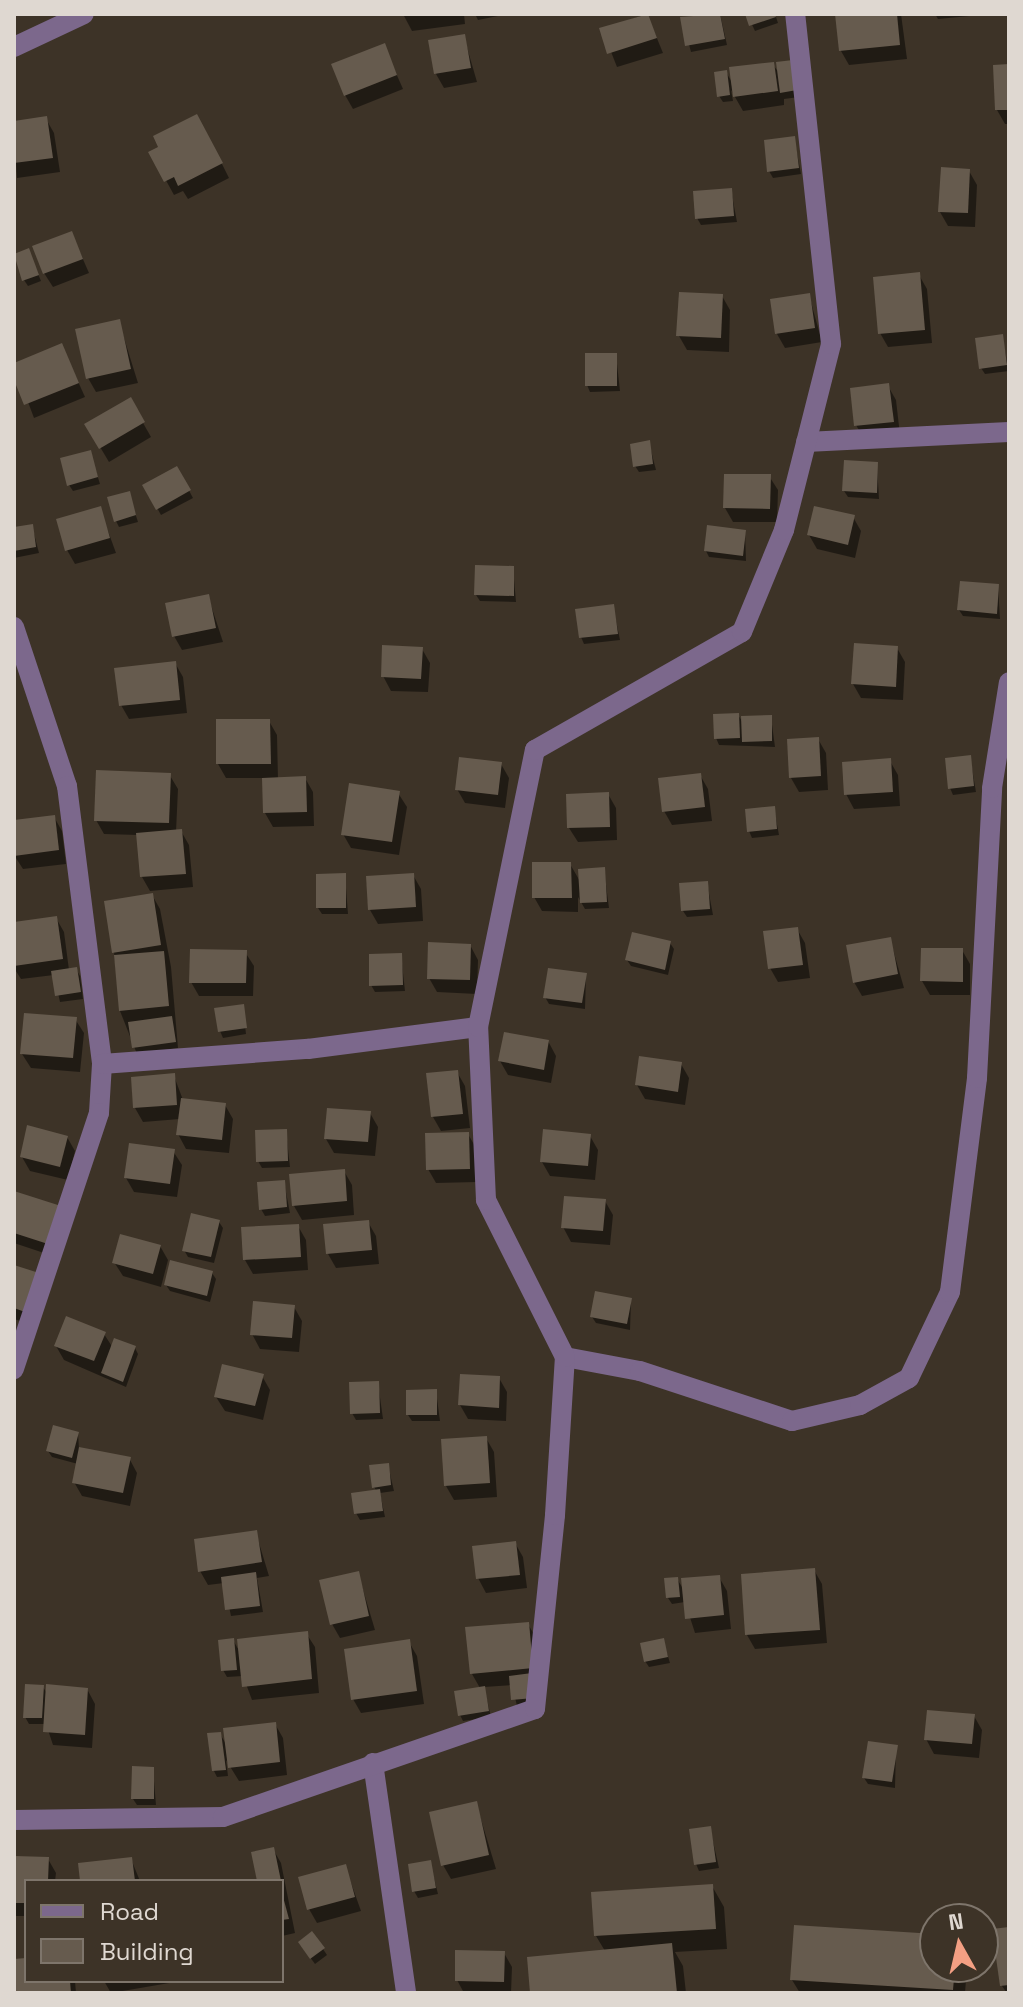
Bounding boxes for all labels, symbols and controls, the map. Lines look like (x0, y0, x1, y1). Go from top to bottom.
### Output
legend (24, 1879, 284, 1983)
text: Road (100, 1896, 159, 1927)
north arrow (919, 1903, 999, 1983)
text: N (947, 1906, 965, 1936)
text: Building (100, 1936, 194, 1967)

